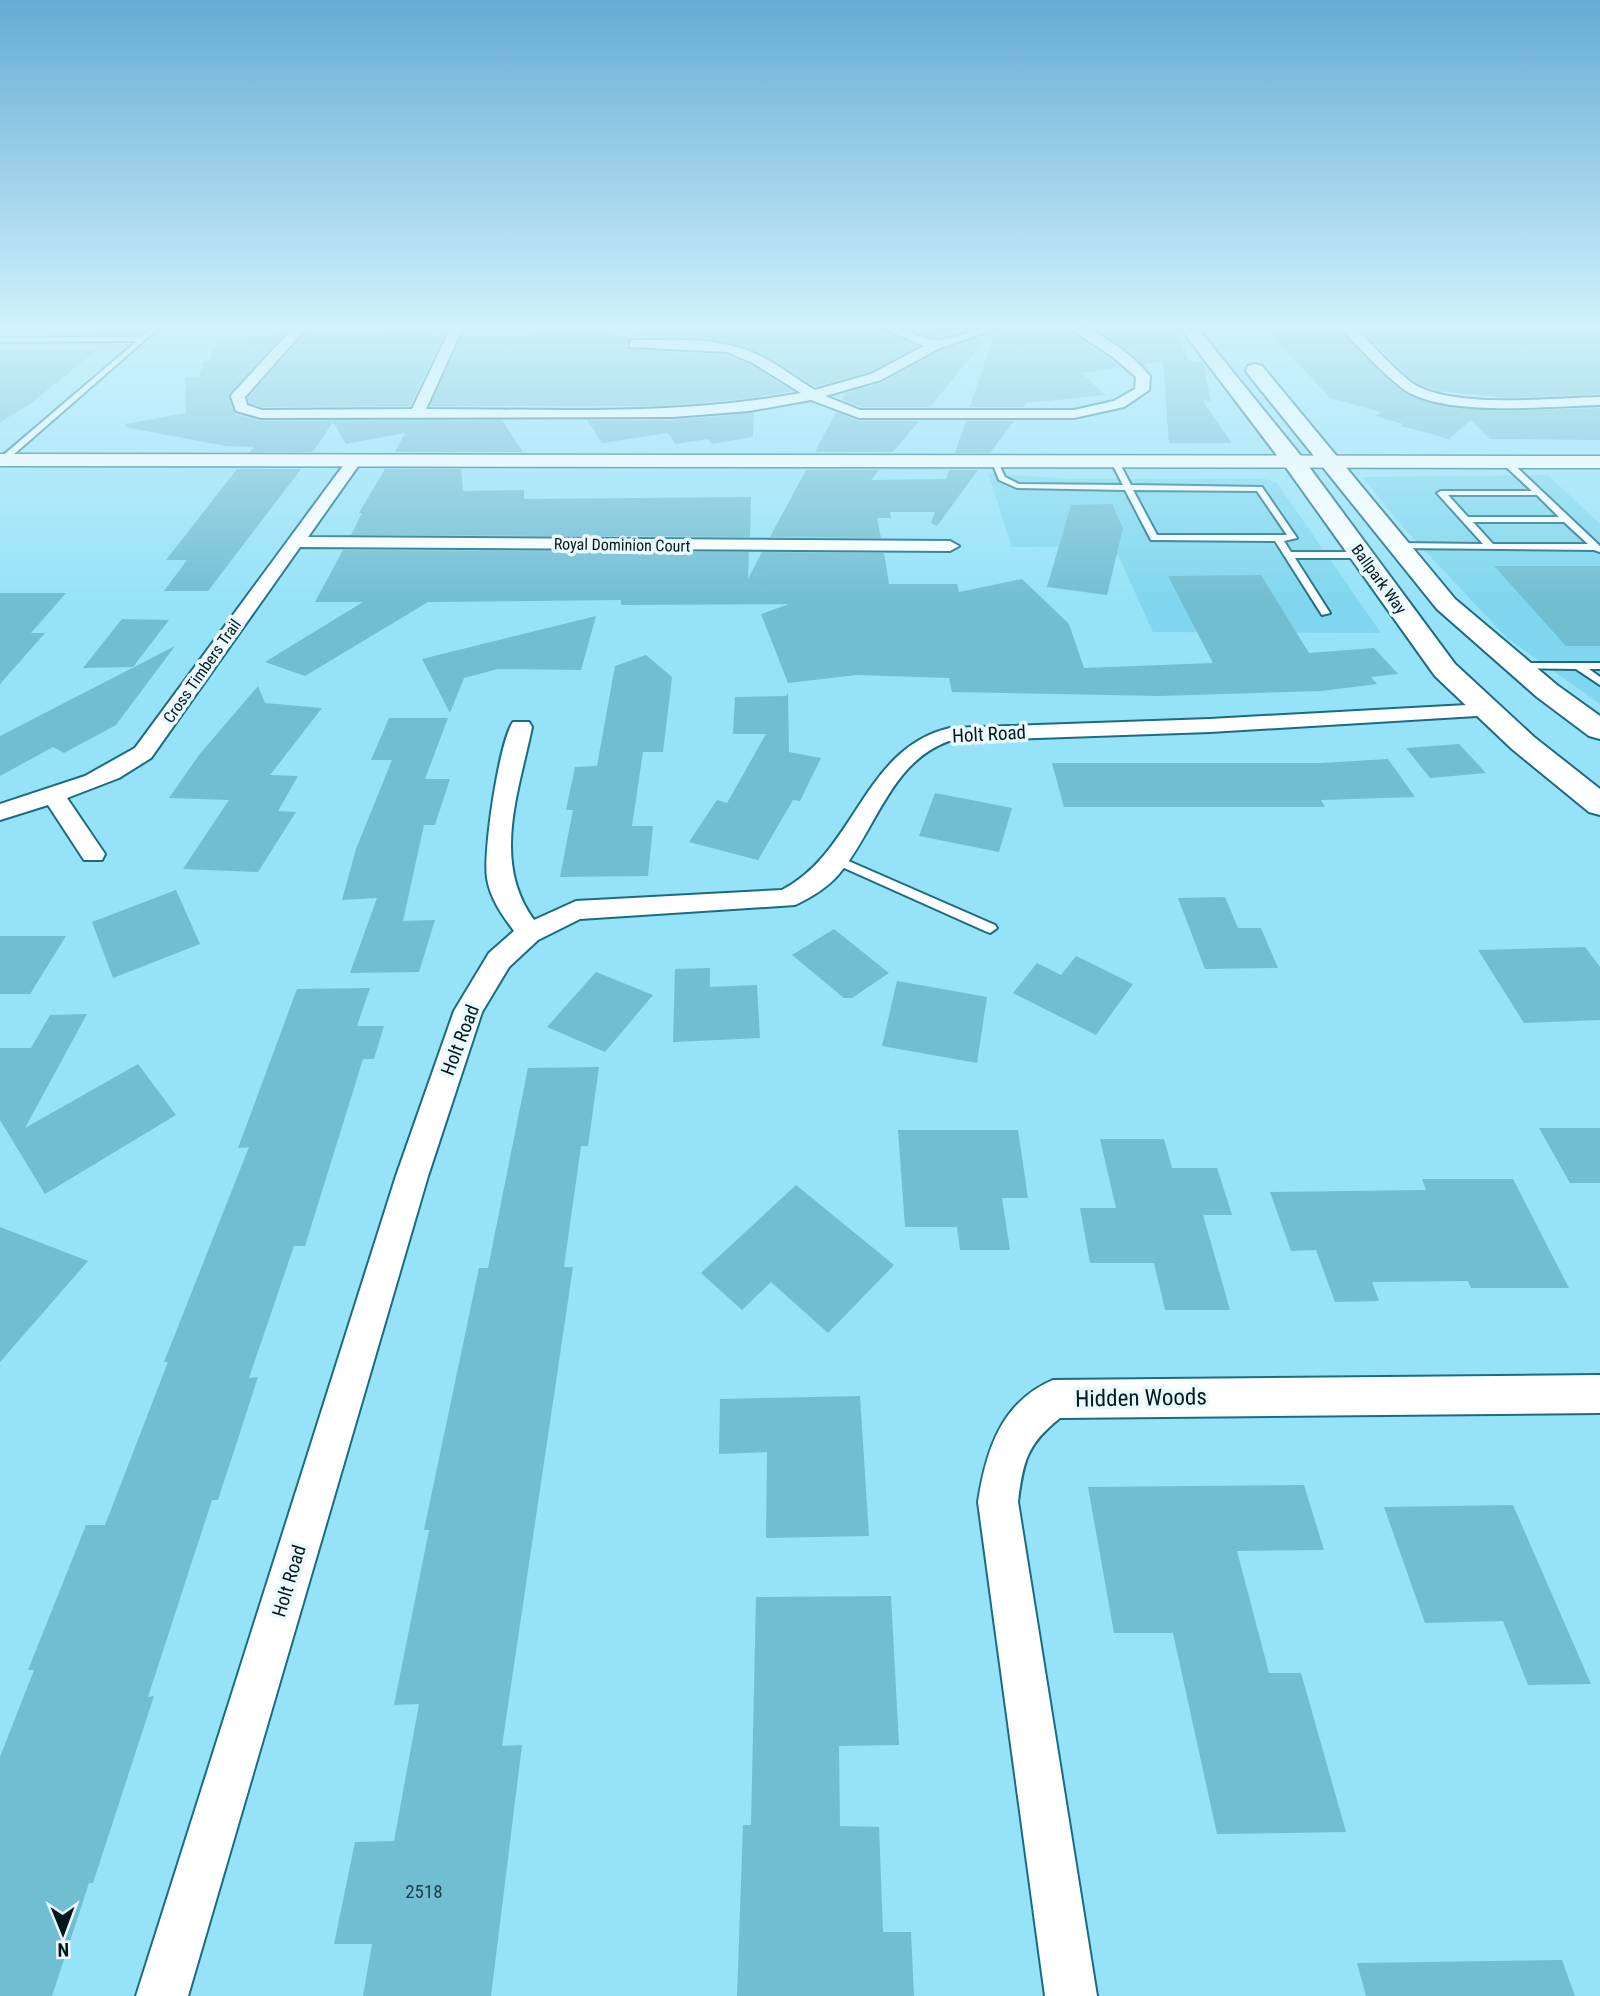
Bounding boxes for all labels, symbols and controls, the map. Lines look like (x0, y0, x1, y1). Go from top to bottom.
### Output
street label: Royal Dominion Court (554, 534, 691, 556)
street label: Ballpark Way (1347, 541, 1411, 618)
street label: Cross Timbers Trail (159, 616, 245, 726)
street label: Holt Road (952, 721, 1026, 747)
street label: Holt Road (436, 1001, 484, 1079)
street label: Hidden Woods (1075, 1383, 1207, 1413)
street label: Holt Road (267, 1542, 311, 1620)
house number: 2518 (405, 1880, 443, 1903)
north arrow (28, 1898, 98, 1968)
text: N (57, 1938, 69, 1961)

